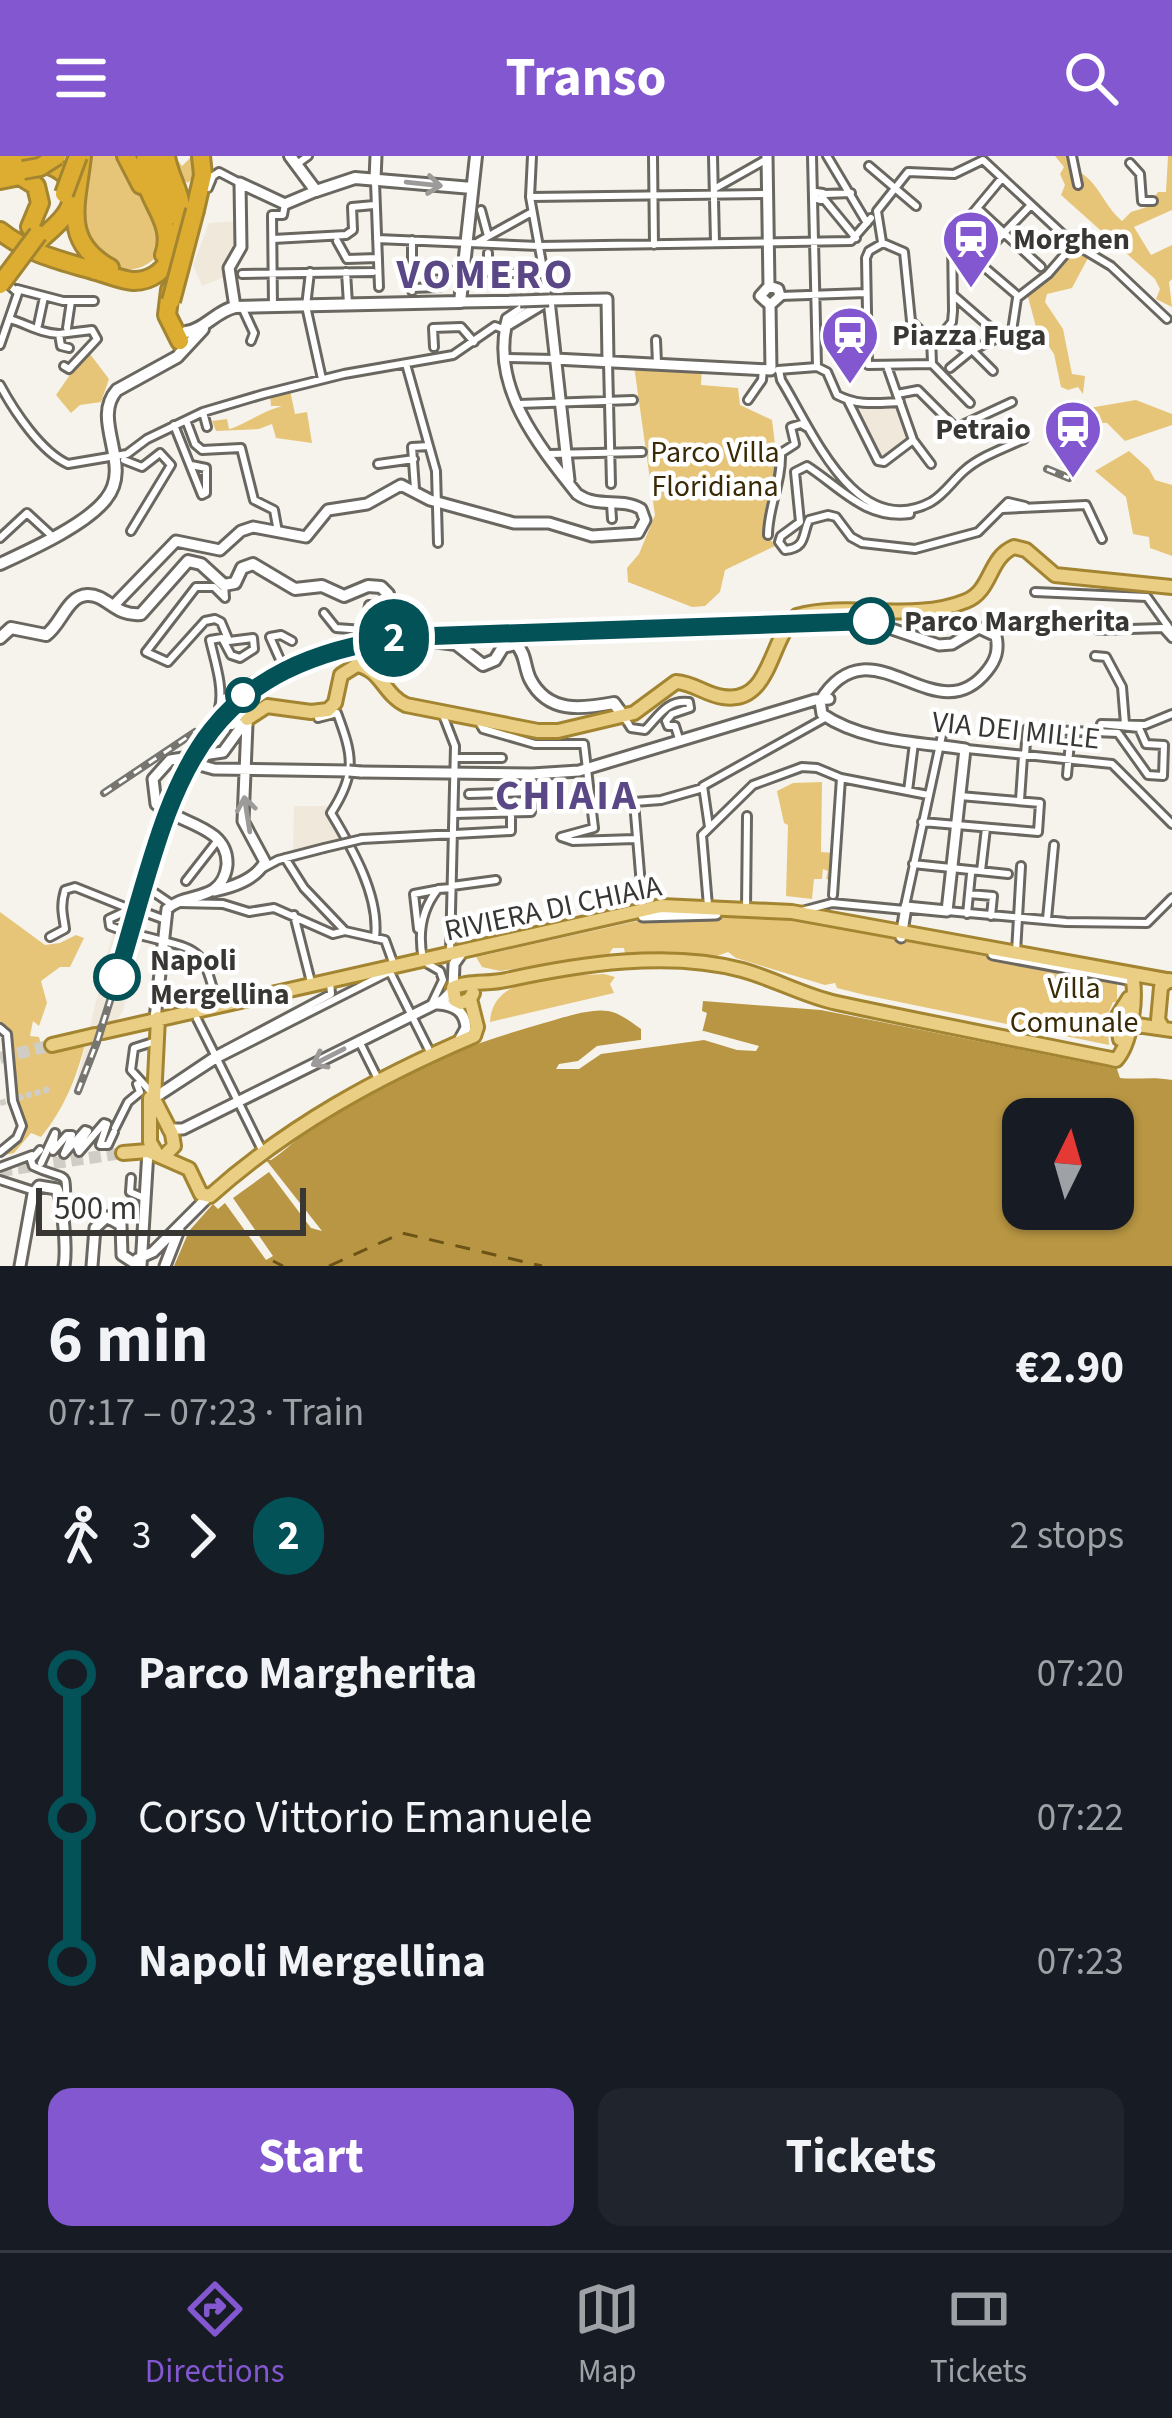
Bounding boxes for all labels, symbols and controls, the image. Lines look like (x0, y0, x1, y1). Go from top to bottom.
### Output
text: Transo (506, 40, 666, 117)
icon: menu (48, 45, 114, 111)
icon: search (1058, 45, 1124, 111)
one-way arrow (404, 173, 443, 195)
station icon: Morghen (940, 208, 1002, 290)
place label: Morghen (1013, 218, 1130, 261)
district label: VOMERO (395, 245, 576, 305)
station icon: Piazza Fuga (819, 304, 881, 386)
place label: Piazza Fuga (892, 314, 1046, 357)
station icon: Petraio (1042, 398, 1104, 480)
place label: Petraio (935, 408, 1031, 451)
park label: Parco Villa Floridiana (650, 431, 780, 508)
line badge: 2 (355, 599, 433, 677)
marker: Parco Margherita (849, 599, 893, 643)
place label: Parco Margherita (904, 600, 1130, 643)
text: 2 (383, 608, 405, 668)
unlabelled marker (227, 679, 259, 711)
street label: VIA DEI MILLE (930, 700, 1102, 761)
district label: CHIAIA (495, 766, 639, 826)
one-way arrow (235, 796, 258, 835)
street label: RIVIERA DI CHIAIA (441, 864, 666, 952)
place label: Napoli Mergellina (150, 939, 289, 1016)
marker: Napoli Mergellina (95, 955, 139, 999)
park label: Villa Comunale (1010, 967, 1138, 1044)
one-way arrow (311, 1046, 346, 1069)
north arrow (1002, 1098, 1134, 1230)
map controls (1002, 1098, 1134, 1230)
scale bar (36, 1182, 306, 1235)
text: 500 m (54, 1185, 137, 1232)
text: 6 min (48, 1293, 209, 1387)
text: €2.90 (1015, 1336, 1124, 1400)
text: 07:17 – 07:23 · Train (48, 1385, 364, 1441)
icon: walk (48, 1503, 114, 1569)
icon: forward (169, 1503, 235, 1569)
text: 2 (277, 1506, 300, 1566)
text: 3 (132, 1508, 151, 1564)
text: 2 stops (1010, 1508, 1124, 1564)
text: Parco Margherita (138, 1642, 477, 1706)
text: 07:20 (1037, 1646, 1124, 1702)
text: Corso Vittorio Emanuele (138, 1786, 592, 1850)
text: 07:22 (1037, 1790, 1124, 1846)
text: Napoli Mergellina (138, 1930, 486, 1994)
text: 07:23 (1037, 1934, 1124, 1990)
button: Start (48, 2088, 574, 2226)
button: Tickets (598, 2088, 1124, 2226)
tab: Directions (145, 2276, 285, 2395)
tab: Map (574, 2276, 640, 2395)
tab: Tickets (930, 2276, 1027, 2395)

